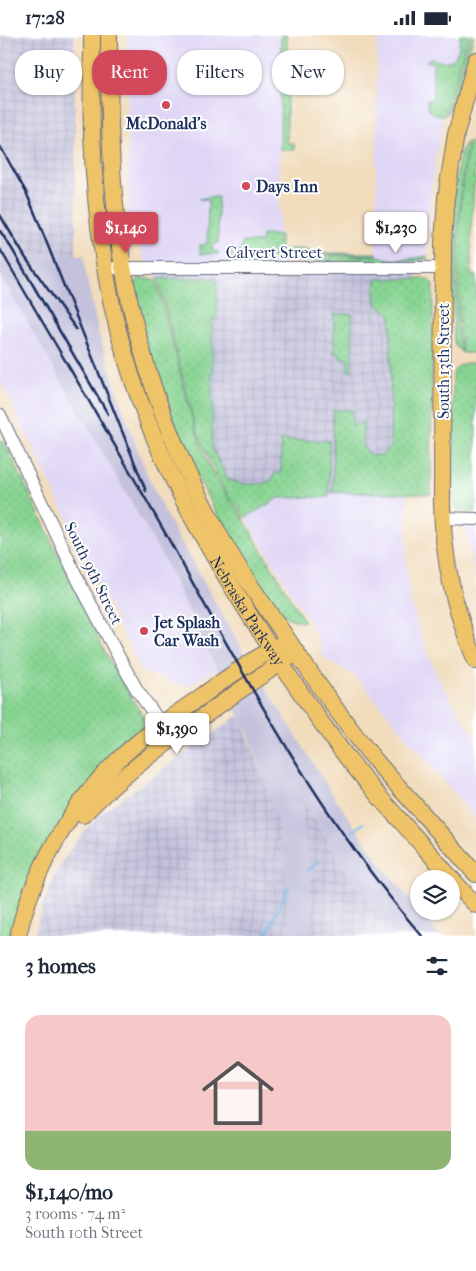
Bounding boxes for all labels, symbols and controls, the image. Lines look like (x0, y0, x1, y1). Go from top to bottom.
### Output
text: 17:28 (25, 7, 65, 29)
chip: Buy (15, 50, 82, 95)
chip: Rent (92, 50, 167, 95)
chip: Filters (177, 50, 262, 95)
chip: New (272, 50, 344, 95)
marker: McDonald's (160, 99, 172, 111)
place label: McDonald's (125, 114, 206, 133)
place label: Days Inn (256, 177, 319, 197)
marker: Days Inn (240, 180, 252, 192)
pin: $1,140 (85, 211, 167, 254)
pin: $1,230 (355, 211, 437, 254)
text: $1,140 (105, 218, 147, 237)
text: $1,230 (375, 218, 417, 237)
street label: Calvert Street (226, 243, 322, 262)
street label: South 13th Street (434, 303, 453, 419)
street label: South 9th Street (60, 519, 127, 628)
street label: Nebraska Parkway (206, 553, 289, 670)
place label: Jet Splash Car Wash (152, 613, 221, 650)
marker: Jet Splash Car Wash (138, 625, 150, 637)
pin: $1,390 (136, 713, 218, 755)
text: $1,390 (156, 719, 198, 738)
map controls (410, 870, 460, 920)
button: layers (410, 870, 460, 920)
icon: filters (423, 952, 451, 980)
text: 3 homes (25, 954, 96, 978)
icon: home (193, 1048, 283, 1138)
text: $1,140/mo (25, 1180, 113, 1204)
text: 3 rooms · 74 m² (25, 1204, 125, 1223)
text: South 10th Street (25, 1223, 143, 1242)

